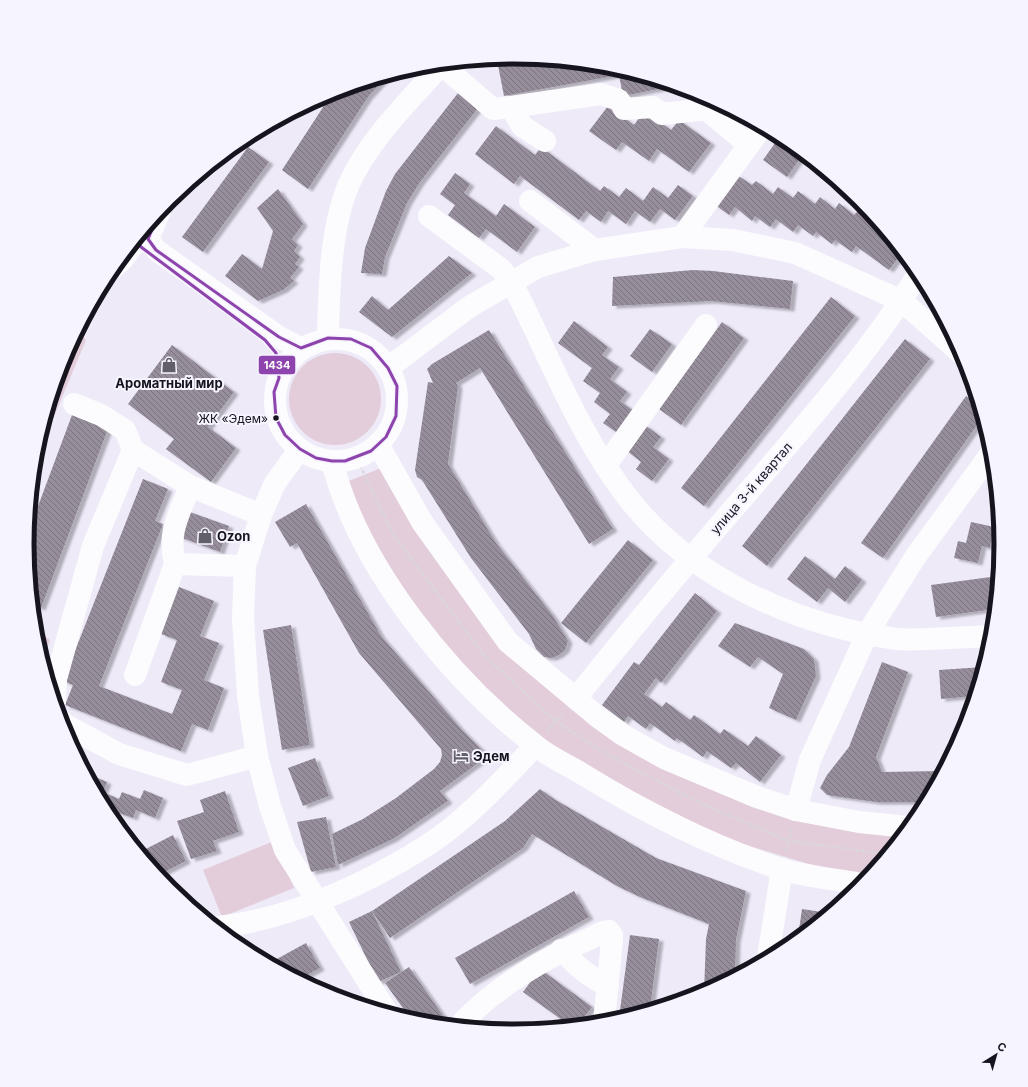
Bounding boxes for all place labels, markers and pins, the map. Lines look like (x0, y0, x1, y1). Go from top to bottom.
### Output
shop icon: Ароматный мир (160, 356, 178, 374)
place label: Ароматный мир (115, 375, 223, 391)
place label: ЖК «Эдем» (199, 411, 268, 426)
marker: ЖК «Эдем» (271, 413, 281, 423)
shop icon: Ozon (196, 527, 214, 545)
place label: Ozon (217, 528, 250, 544)
hotel icon: Эдем (452, 747, 470, 765)
place label: Эдем (473, 748, 510, 764)

